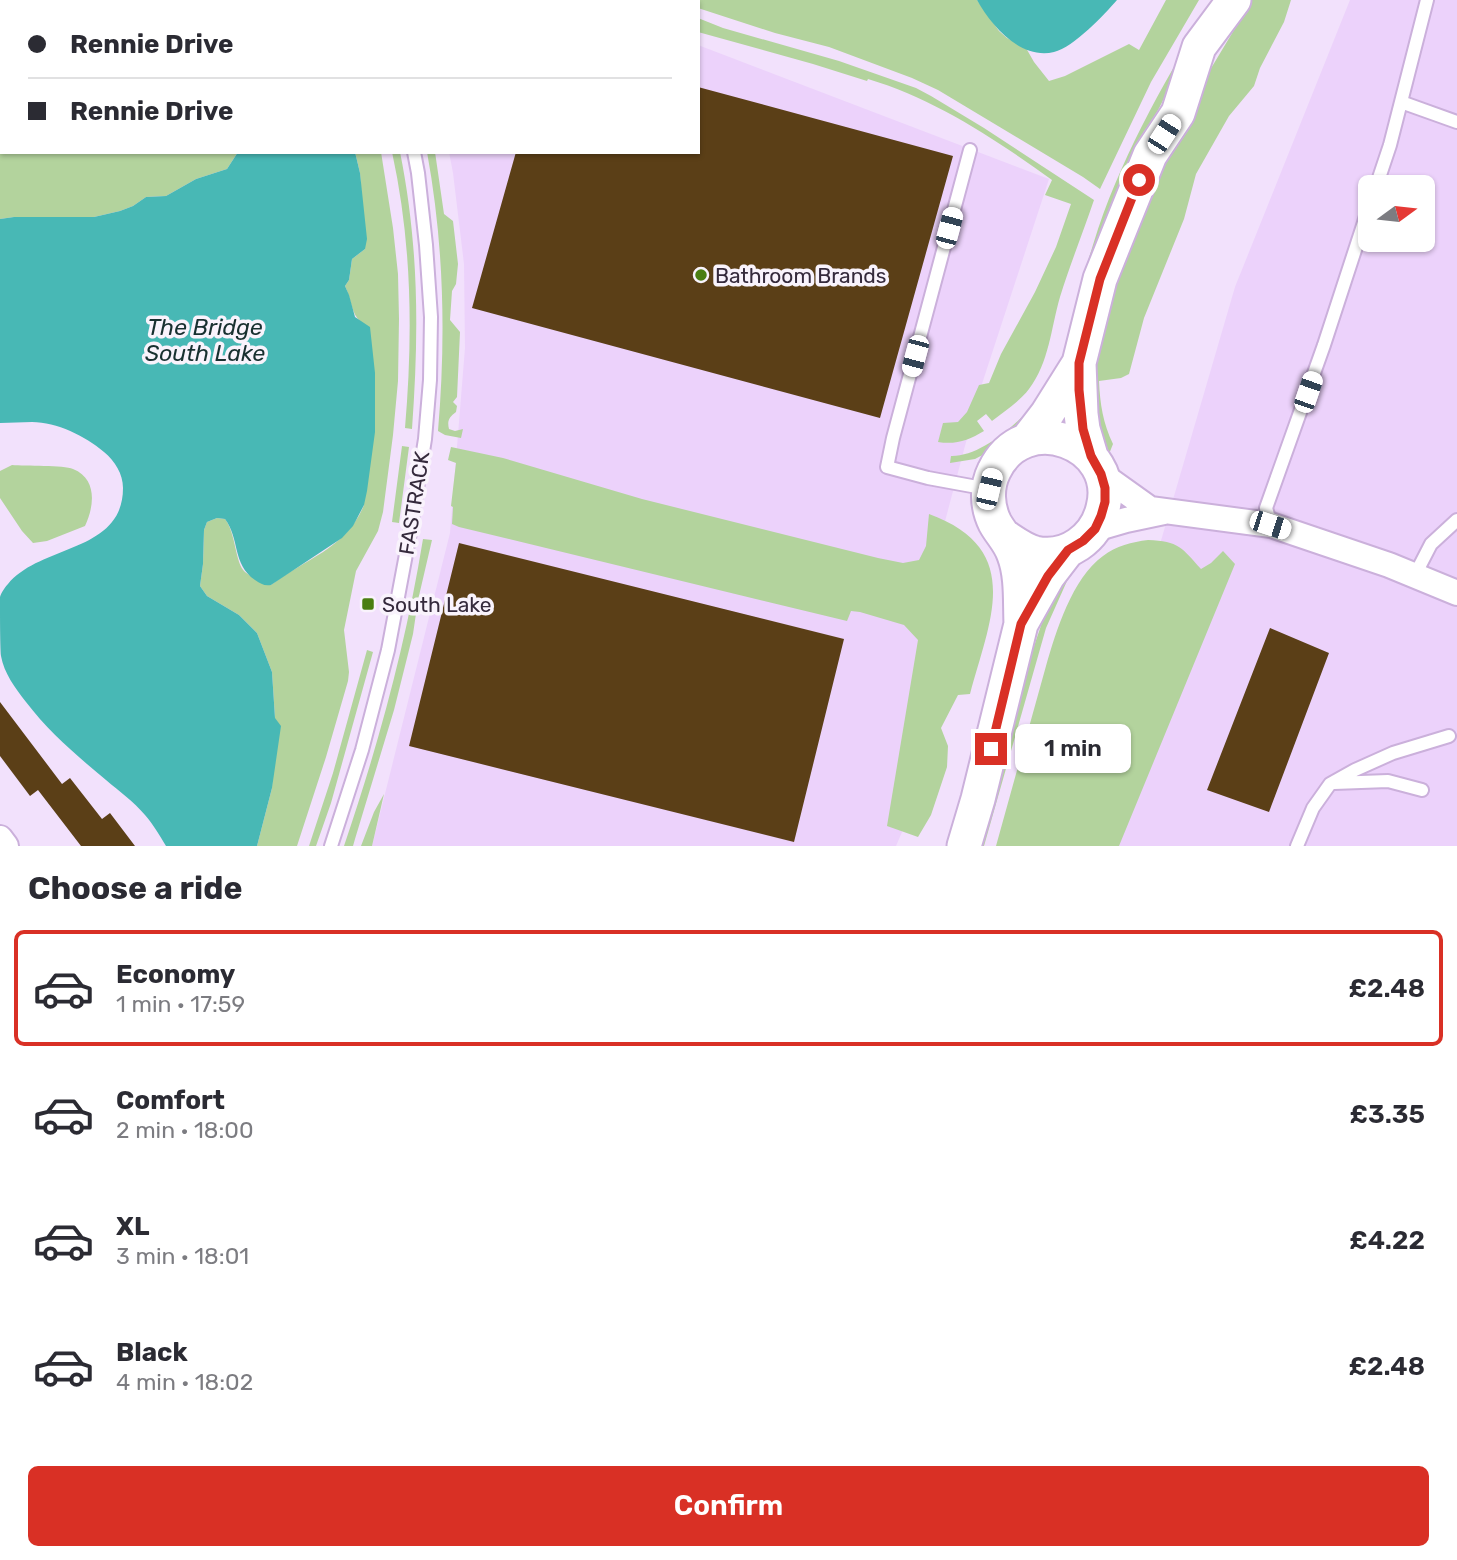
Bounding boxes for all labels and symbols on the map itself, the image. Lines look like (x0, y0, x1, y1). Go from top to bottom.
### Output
car (1144, 111, 1185, 157)
route start (1123, 164, 1155, 196)
north arrow (1358, 175, 1435, 252)
car (934, 205, 965, 251)
place label: Bathroom Brands (715, 263, 887, 288)
marker: Bathroom Brands (693, 267, 709, 283)
water label: The Bridge South Lake (145, 313, 265, 367)
car (900, 333, 931, 379)
car (1292, 369, 1325, 415)
street label: FASTRACK (393, 449, 435, 557)
car (975, 466, 1004, 512)
car (1247, 509, 1294, 541)
place label: South Lake (382, 592, 491, 617)
marker: South Lake (360, 596, 376, 612)
callout: 1 min (1016, 724, 1131, 774)
route end (975, 733, 1007, 765)

